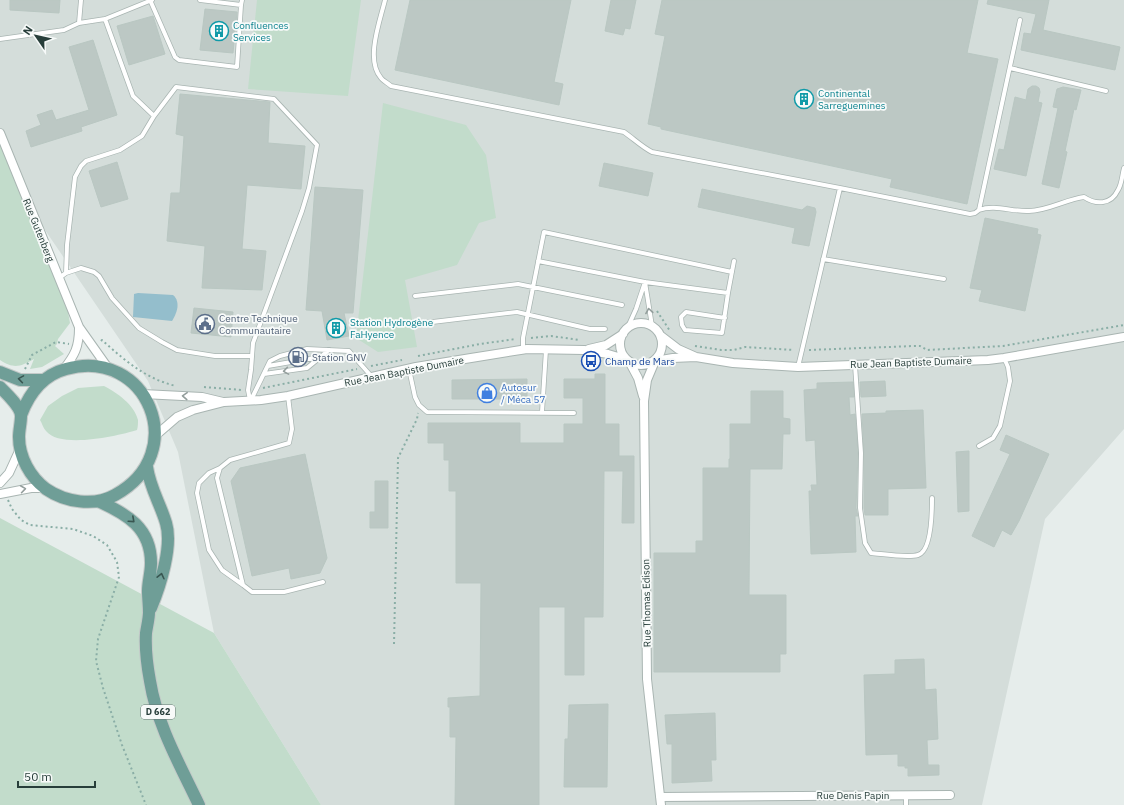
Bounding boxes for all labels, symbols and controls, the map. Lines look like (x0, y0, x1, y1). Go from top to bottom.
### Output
north arrow (16, 16, 56, 56)
place label: Confluences Services (233, 19, 289, 44)
building icon: Confluences Services (208, 20, 230, 42)
text: N (20, 23, 36, 38)
place label: Continental Sarreguemines (818, 87, 886, 112)
building icon: Continental Sarreguemines (793, 88, 815, 110)
street label: Rue Gutenberg (20, 197, 57, 264)
one-way arrow (645, 308, 654, 314)
place label: Centre Technique Communautaire (219, 312, 298, 337)
public building icon: Centre Technique Communautaire (194, 313, 216, 335)
place label: Station Hydrogène FaHyence (350, 316, 434, 341)
building icon: Station Hydrogène FaHyence (325, 317, 347, 339)
fuel station icon: Station GNV (287, 346, 309, 368)
bus stop icon: Champ de Mars (580, 350, 602, 372)
place label: Station GNV (312, 351, 366, 364)
street label: Rue Jean Baptiste Dumaire (343, 353, 466, 389)
street label: Rue Jean Baptiste Dumaire (850, 354, 973, 371)
place label: Champ de Mars (605, 355, 675, 368)
one-way arrow (283, 366, 289, 375)
one-way arrow (18, 376, 24, 384)
place label: Autosur / Méca 57 (501, 381, 546, 406)
shop icon: Autosur / Méca 57 (476, 382, 498, 404)
one-way arrow (182, 391, 189, 400)
one-way arrow (20, 485, 26, 494)
one-way arrow (127, 515, 134, 522)
street label: Rue Thomas Edison (639, 559, 654, 647)
one-way arrow (156, 572, 165, 579)
road number: D 662 (141, 705, 175, 719)
scale bar (18, 763, 95, 789)
text: 50 m (24, 769, 52, 784)
street label: Rue Denis Papin (817, 789, 889, 802)

